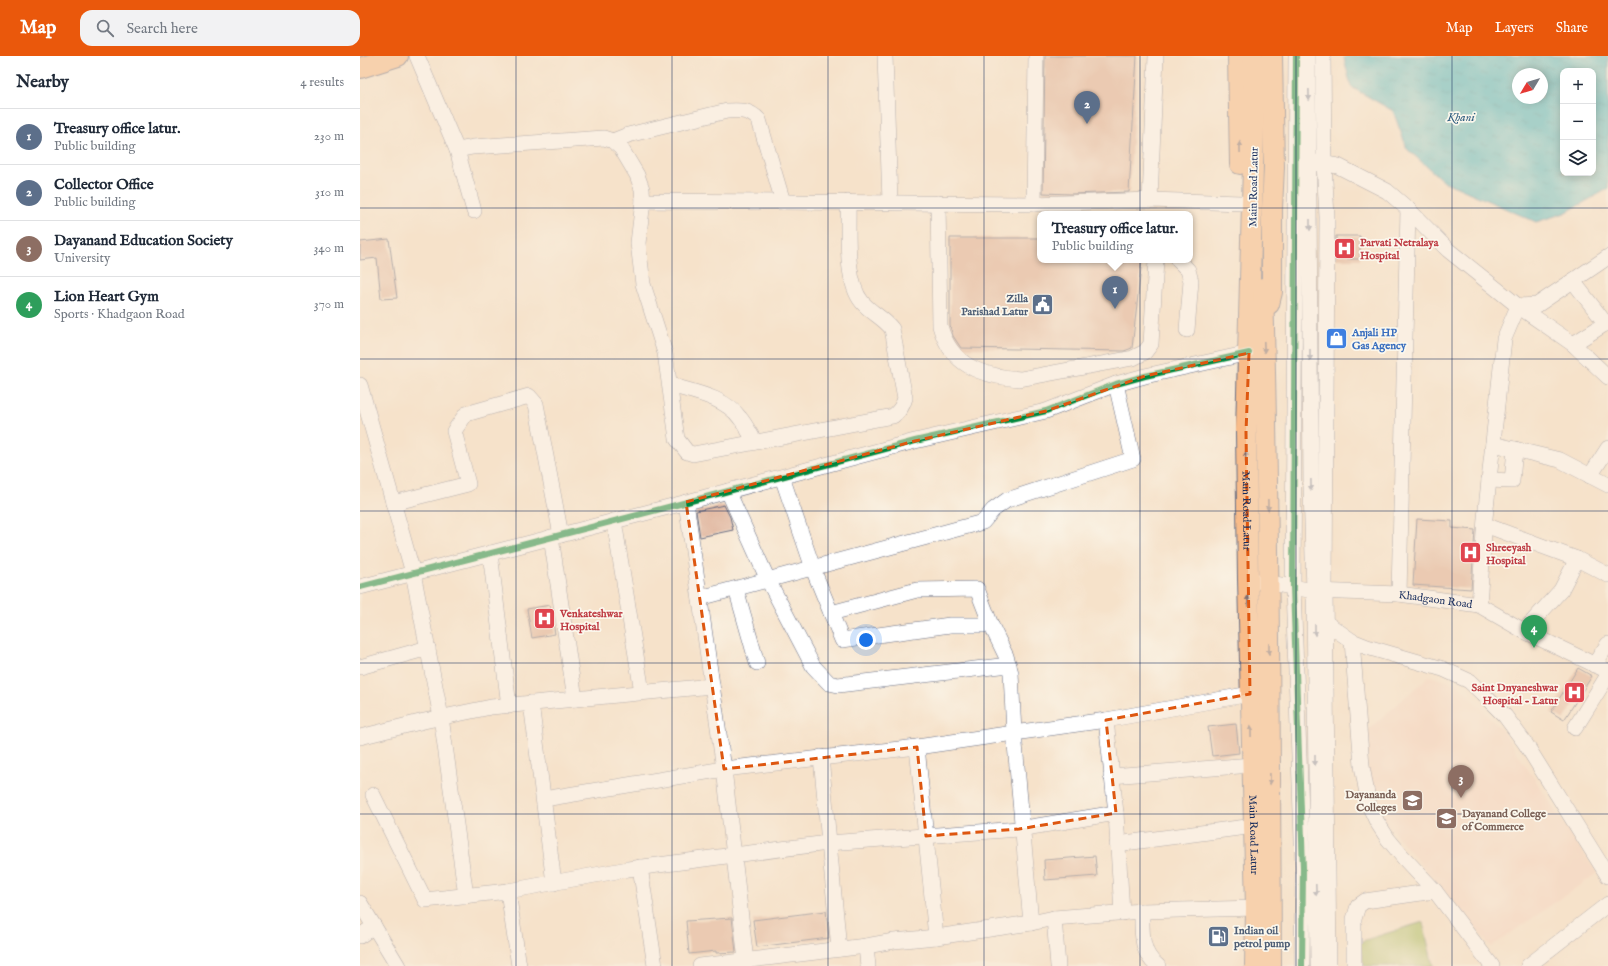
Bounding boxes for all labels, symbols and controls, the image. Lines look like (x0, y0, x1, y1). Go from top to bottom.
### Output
search box (80, 10, 360, 46)
text: Map (20, 16, 56, 40)
icon: search (94, 17, 116, 39)
text: Search here (126, 19, 198, 38)
text: Map (1446, 19, 1473, 37)
text: Layers (1495, 19, 1534, 37)
text: Share (1556, 19, 1588, 37)
north arrow (1512, 68, 1548, 104)
map controls (1560, 68, 1596, 176)
button: + (1560, 68, 1596, 104)
text: Nearby (16, 72, 69, 93)
text: 4 results (300, 74, 344, 91)
one-way arrow (1306, 89, 1312, 102)
pin: 2 (1074, 91, 1100, 124)
button: − (1560, 104, 1596, 140)
water label: Khani (1446, 110, 1476, 125)
text: Treasury office latur. (54, 119, 180, 138)
text: 1 (27, 128, 31, 145)
text: 230 m (314, 128, 344, 145)
text: Public building (54, 138, 136, 155)
one-way arrow (1237, 140, 1243, 153)
button: layers (1560, 140, 1596, 176)
street label: Main Road Latur (1246, 147, 1262, 227)
text: Collector Office (54, 175, 154, 194)
text: 2 (26, 184, 32, 201)
text: 310 m (315, 184, 344, 201)
text: Public building (54, 194, 136, 211)
popup (1037, 211, 1193, 263)
text: Treasury office latur. (1052, 219, 1178, 238)
one-way arrow (1307, 219, 1313, 232)
text: Dayanand Education Society (54, 231, 233, 250)
hospital icon: Parvati Netralaya Hospital (1331, 235, 1357, 261)
place label: Parvati Netralaya Hospital (1360, 236, 1439, 263)
text: Public building (1052, 238, 1133, 255)
text: 3 (27, 240, 31, 257)
text: 340 m (314, 240, 344, 257)
text: University (54, 250, 110, 267)
pin: 1 (1102, 276, 1128, 309)
text: Lion Heart Gym (54, 287, 159, 306)
public building icon: Zilla Parishad Latur (1030, 291, 1056, 317)
place label: Zilla Parishad Latur (961, 292, 1029, 319)
text: 4 (26, 296, 32, 313)
text: 370 m (314, 296, 344, 313)
text: Sports · Khadgaon Road (54, 306, 185, 323)
shop icon: Anjali HP Gas Agency (1323, 325, 1349, 351)
place label: Anjali HP Gas Agency (1351, 326, 1407, 353)
one-way arrow (1261, 341, 1268, 353)
one-way arrow (1307, 349, 1313, 362)
one-way arrow (1243, 450, 1249, 463)
street label: Main Road Latur (1239, 471, 1254, 551)
one-way arrow (1308, 479, 1314, 492)
one-way arrow (1265, 499, 1271, 512)
hospital icon: Shreeyash Hospital (1457, 540, 1483, 566)
place label: Shreeyash Hospital (1486, 541, 1532, 568)
street label: Khadgaon Road (1398, 588, 1473, 612)
one-way arrow (1245, 594, 1251, 607)
hospital icon: Venkateshwar Hospital (532, 606, 558, 632)
place label: Venkateshwar Hospital (559, 607, 624, 634)
pin: 4 (1521, 615, 1547, 648)
one-way arrow (1312, 624, 1318, 637)
your location (856, 630, 876, 650)
one-way arrow (1266, 643, 1272, 656)
hospital icon: Saint Dnyaneshwar Hospital - Latur (1561, 680, 1587, 706)
place label: Saint Dnyaneshwar Hospital - Latur (1472, 681, 1559, 708)
one-way arrow (1248, 724, 1254, 737)
one-way arrow (1312, 754, 1318, 767)
pin: 3 (1448, 765, 1474, 798)
one-way arrow (1267, 773, 1273, 786)
school or university icon: Dayananda Colleges (1399, 787, 1425, 813)
place label: Dayananda Colleges (1345, 788, 1396, 815)
street label: Main Road Latur (1245, 795, 1261, 875)
school or university icon: Dayanand College of Commerce (1434, 806, 1460, 832)
place label: Dayanand College of Commerce (1462, 807, 1546, 834)
one-way arrow (1313, 884, 1320, 896)
fuel station icon: Indian oil petrol pump (1206, 923, 1232, 949)
place label: Indian oil petrol pump (1233, 924, 1290, 951)

